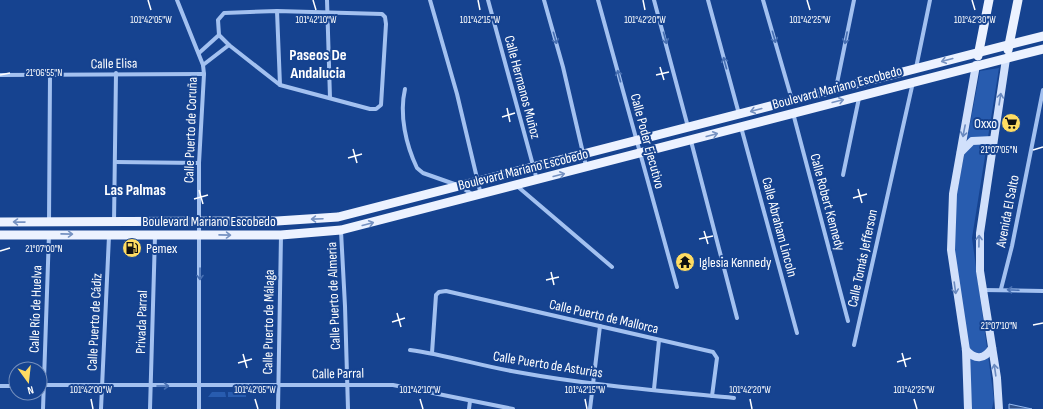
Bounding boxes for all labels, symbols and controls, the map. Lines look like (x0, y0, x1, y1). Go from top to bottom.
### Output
text: 101°42'05"W (130, 14, 172, 26)
text: 101°42'10"W (295, 14, 337, 26)
text: 101°42'15"W (460, 14, 501, 26)
text: 101°42'20"W (624, 14, 666, 26)
text: 101°42'25"W (789, 14, 831, 26)
text: 101°42'30"W (954, 14, 996, 26)
one-way arrow (552, 31, 559, 44)
one-way arrow (662, 31, 669, 44)
one-way arrow (771, 31, 779, 44)
one-way arrow (842, 31, 850, 44)
street label: Calle Hermanos Muñoz (501, 34, 544, 141)
district label: Paseos De Andalucia (289, 46, 347, 83)
street label: Calle Elisa (91, 55, 137, 72)
one-way arrow (721, 57, 729, 70)
one-way arrow (941, 57, 954, 64)
street label: Boulevard Mariano Escobedo (770, 62, 904, 113)
text: 21°06'55"N (26, 67, 62, 79)
one-way arrow (615, 70, 622, 83)
street label: Calle Puerto de Coruña (180, 77, 201, 183)
street label: Calle Poder Ejecutivo (627, 92, 668, 191)
one-way arrow (996, 93, 1004, 106)
one-way arrow (831, 97, 844, 104)
one-way arrow (750, 106, 763, 114)
supermarket icon: Oxxo (1000, 112, 1022, 134)
place label: Oxxo (974, 115, 997, 132)
one-way arrow (960, 124, 968, 137)
one-way arrow (705, 130, 718, 138)
text: 21°07'05"N (981, 144, 1017, 156)
street label: Boulevard Mariano Escobedo (456, 145, 590, 194)
street label: Calle Robert Kennedy (806, 152, 849, 253)
one-way arrow (553, 170, 566, 178)
street label: Avenida El Salto (992, 173, 1023, 250)
street label: Calle Abraham Lincoln (758, 175, 801, 279)
district label: Las Palmas (104, 181, 166, 200)
street label: Calle Tomás Jefferson (844, 208, 881, 309)
street label: Boulevard Mariano Escobedo (142, 213, 276, 230)
one-way arrow (311, 216, 324, 223)
one-way arrow (13, 218, 26, 226)
one-way arrow (361, 220, 374, 227)
one-way arrow (60, 231, 73, 238)
one-way arrow (218, 231, 231, 239)
one-way arrow (975, 235, 983, 248)
fuel station icon: Pemex (121, 237, 143, 259)
place label: Pemex (146, 240, 178, 257)
street label: Calle Puerto de Almeria (323, 242, 344, 350)
text: 21°07'00"N (25, 243, 63, 255)
temple icon: Iglesia Kennedy (674, 251, 696, 273)
place label: Iglesia Kennedy (699, 254, 772, 271)
street label: Calle Río de Huelva (25, 265, 46, 353)
one-way arrow (196, 267, 203, 280)
street label: Calle Puerto de Málaga (259, 269, 278, 375)
street label: Calle Puerto de Cádiz (83, 273, 106, 371)
one-way arrow (951, 281, 959, 294)
one-way arrow (1007, 286, 1020, 294)
street label: Privada Parral (132, 290, 151, 354)
street label: Calle Puerto de Mallorca (548, 296, 660, 337)
text: 21°07'10"N (981, 320, 1017, 332)
street label: Calle Puerto de Asturias (492, 347, 604, 382)
north arrow (8, 361, 48, 401)
one-way arrow (991, 364, 999, 377)
street label: Calle Parral (312, 365, 364, 382)
one-way arrow (156, 382, 169, 390)
text: N (26, 383, 35, 397)
text: 101°42'00"W (70, 384, 113, 396)
text: 101°42'05"W (234, 384, 276, 396)
text: 101°42'10"W (399, 384, 441, 396)
text: 101°42'15"W (565, 384, 606, 396)
text: 101°42'20"W (729, 384, 771, 396)
text: 101°42'25"W (893, 384, 935, 396)

